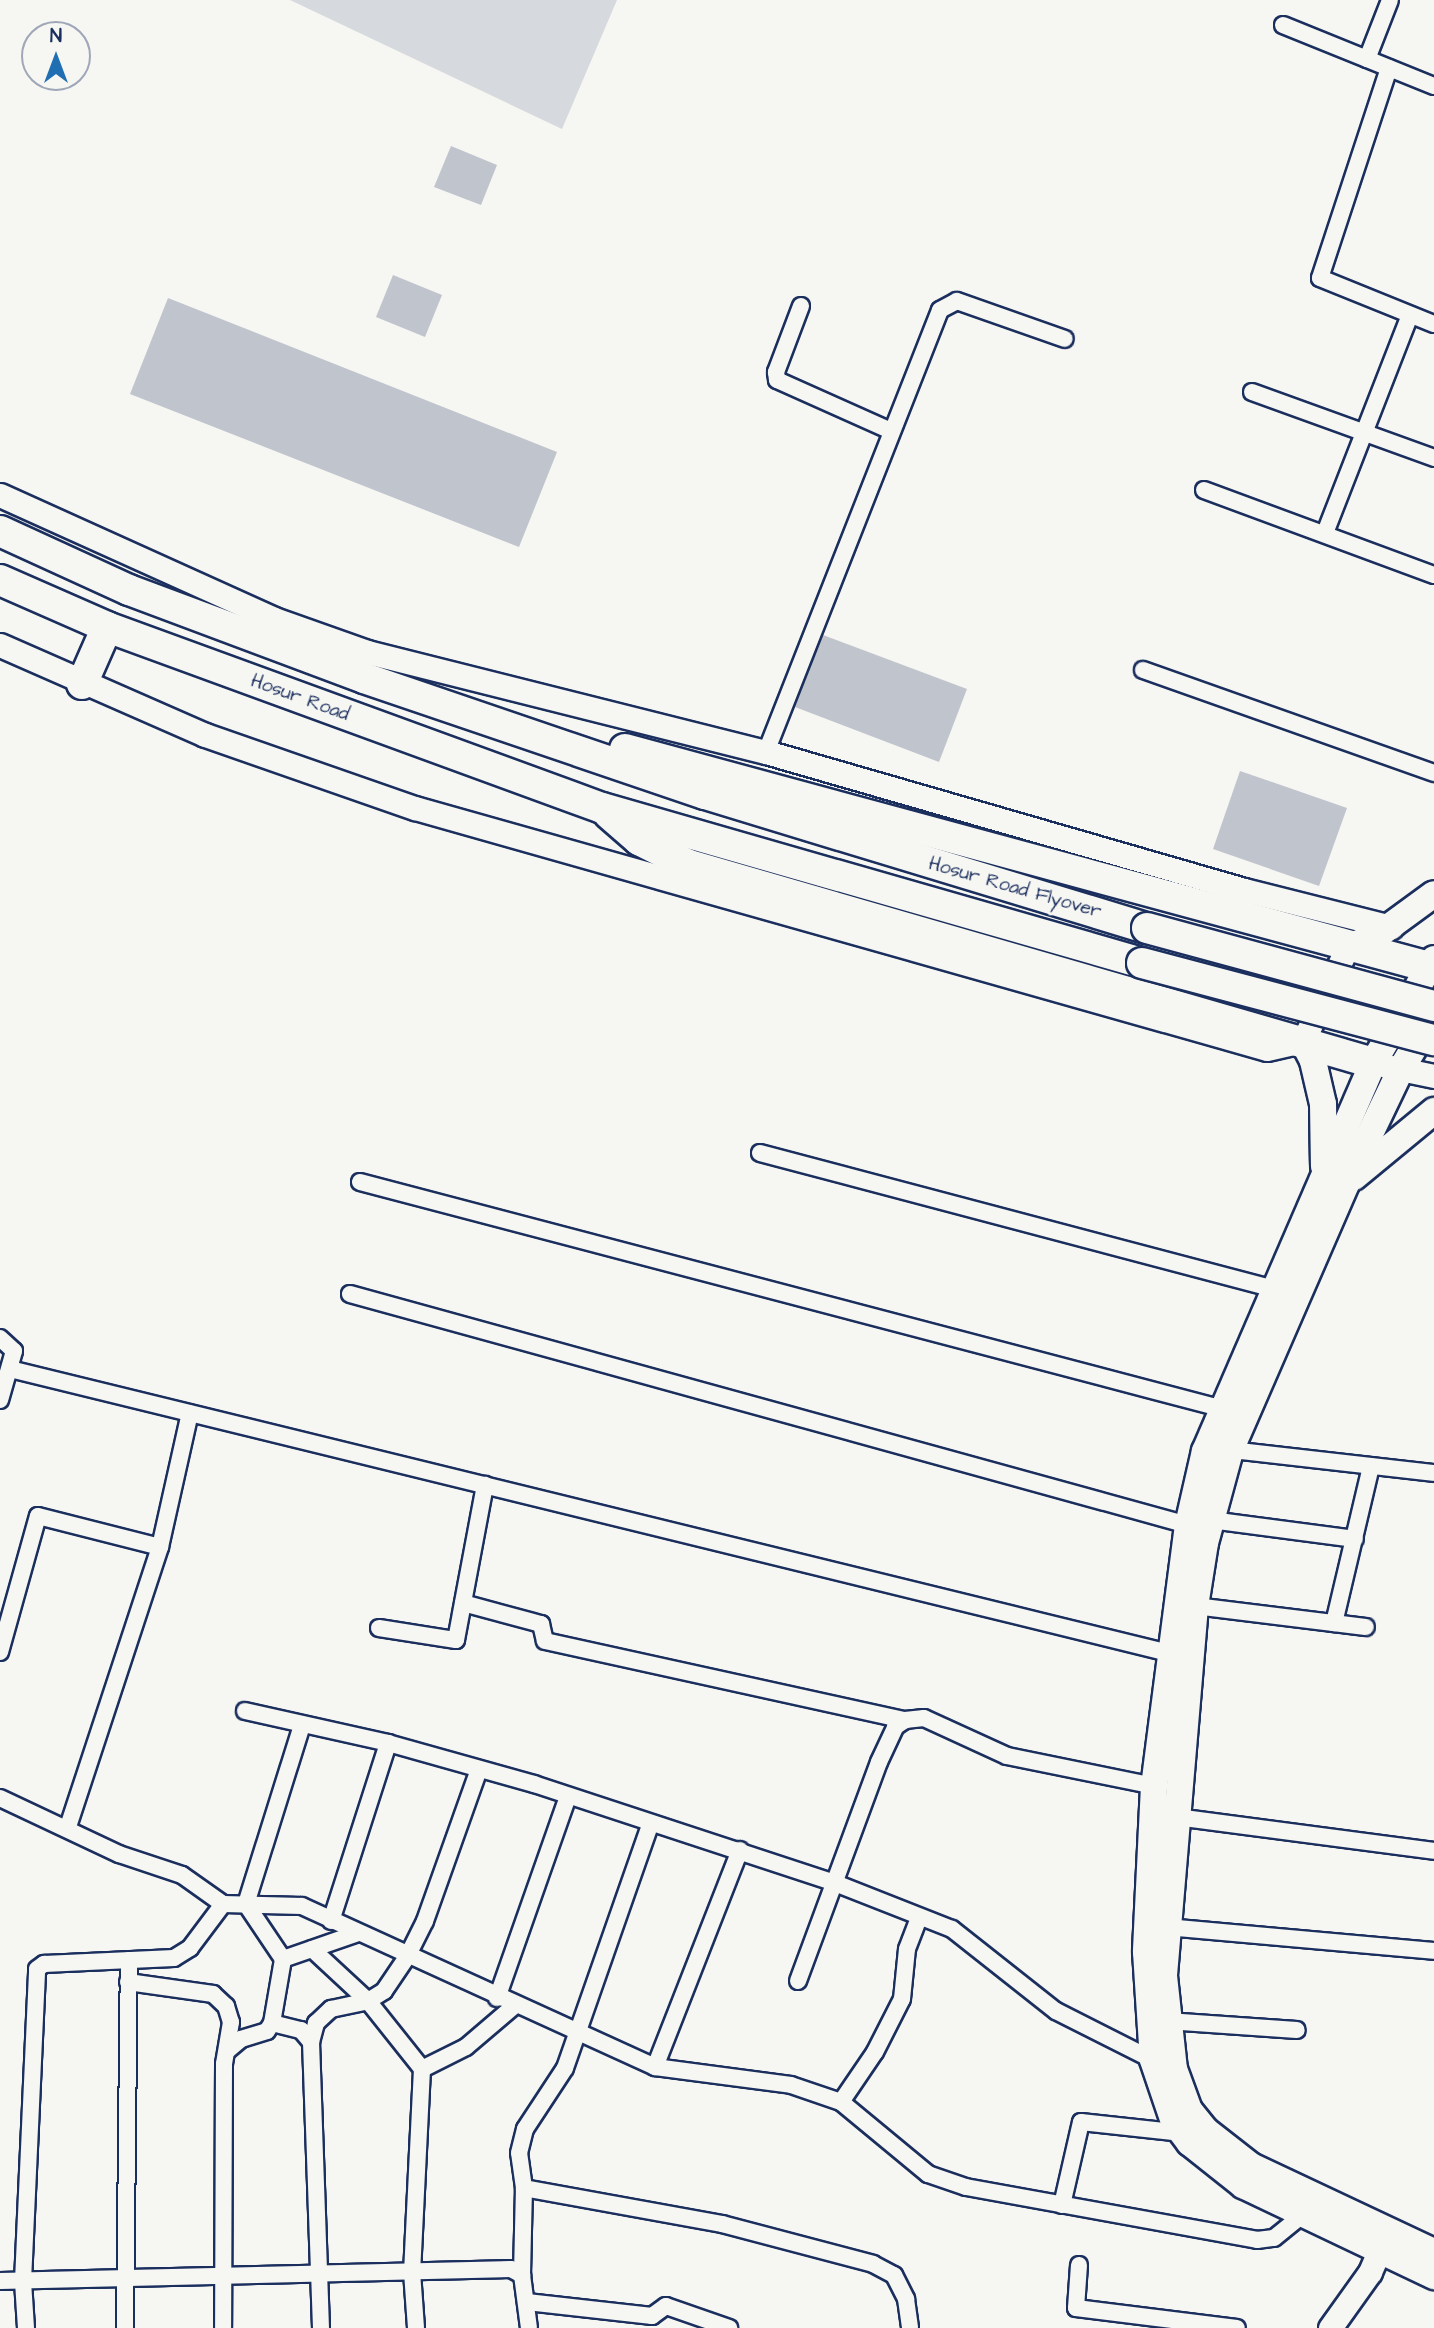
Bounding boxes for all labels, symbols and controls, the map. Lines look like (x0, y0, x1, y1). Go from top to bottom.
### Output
north arrow (21, 21, 91, 91)
text: N (50, 23, 62, 50)
street label: Hosur Road (248, 670, 352, 726)
street label: Hosur Road Flyover (926, 852, 1104, 924)

